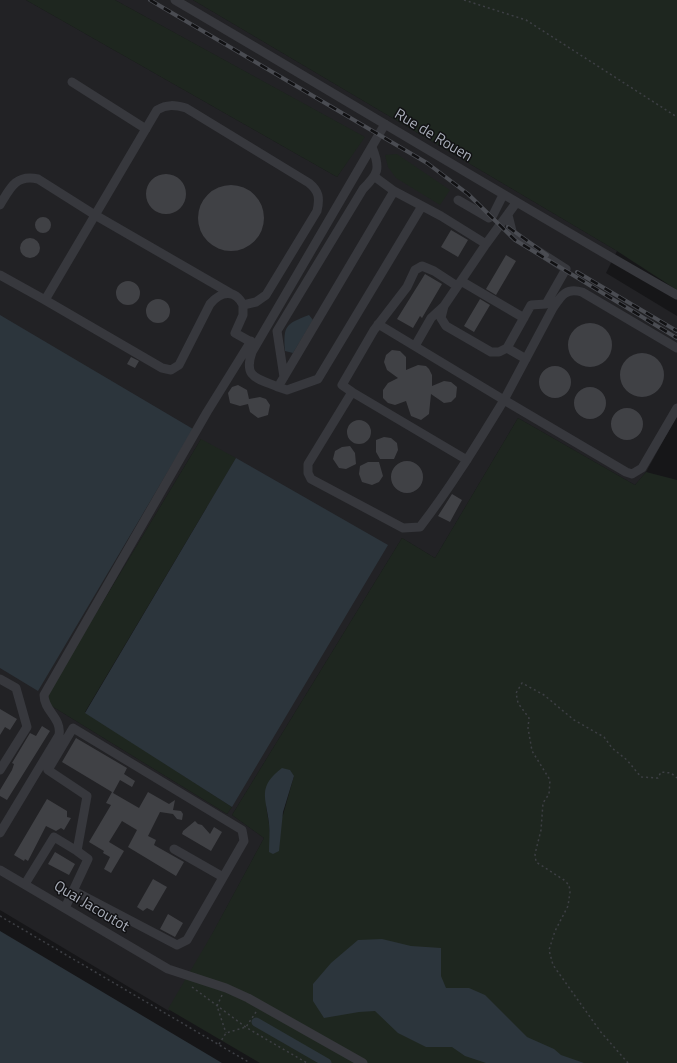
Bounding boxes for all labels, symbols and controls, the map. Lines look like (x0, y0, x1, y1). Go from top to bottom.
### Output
street label: Rue de Rouen (391, 106, 475, 166)
street label: Quai Jacoutot (50, 878, 132, 936)

